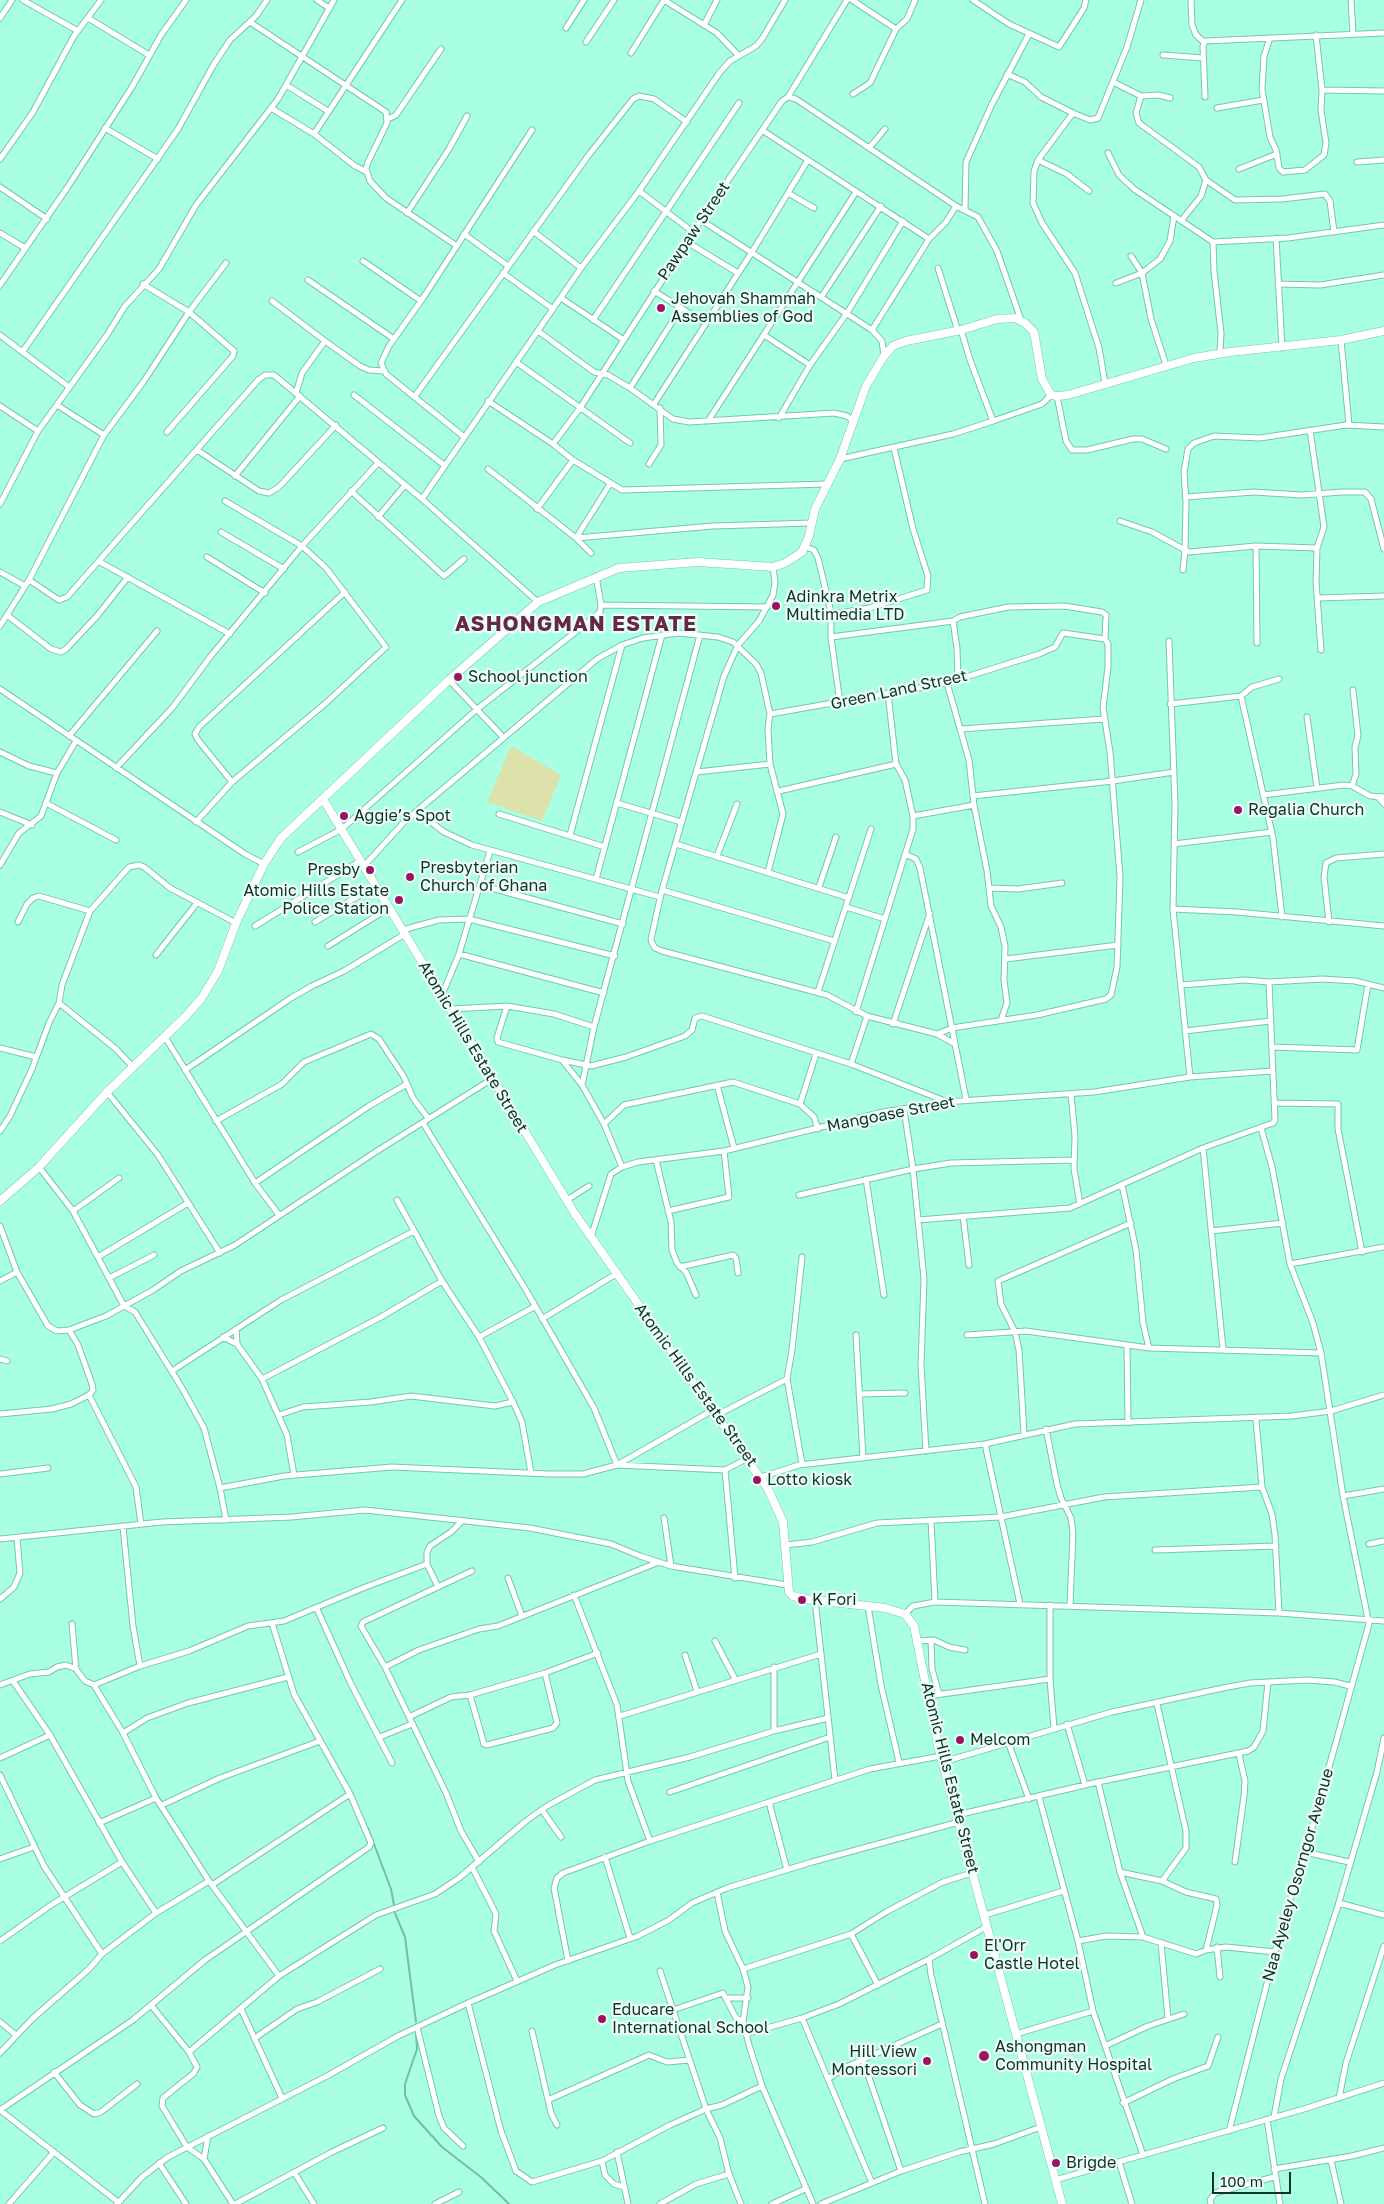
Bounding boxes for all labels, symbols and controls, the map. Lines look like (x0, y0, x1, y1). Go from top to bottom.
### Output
street label: Pawpaw Street (654, 178, 734, 284)
place label: Jehovah Shammah Assemblies of God (671, 289, 816, 327)
marker: Jehovah Shammah Assemblies of God (655, 302, 667, 314)
place label: Adinkra Metrix Multimedia LTD (786, 587, 904, 625)
marker: Adinkra Metrix Multimedia LTD (770, 600, 782, 612)
district label: ASHONGMAN ESTATE (453, 611, 699, 637)
street label: Green Land Street (829, 666, 969, 714)
place label: School junction (468, 667, 588, 687)
marker: School junction (452, 671, 464, 683)
place label: Regalia Church (1248, 800, 1364, 820)
marker: Regalia Church (1232, 804, 1244, 816)
place label: Aggie’s Spot (354, 806, 451, 826)
marker: Aggie’s Spot (338, 810, 350, 822)
place label: Presbyterian Church of Ghana (420, 858, 547, 896)
place label: Presby (307, 860, 360, 880)
marker: Presby (364, 864, 376, 876)
marker: Presbyterian Church of Ghana (404, 871, 416, 883)
place label: Atomic Hills Estate Police Station (243, 881, 389, 919)
marker: Atomic Hills Estate Police Station (393, 894, 405, 906)
street label: Atomic Hills Estate Street (414, 958, 532, 1136)
street label: Mangoase Street (825, 1092, 957, 1136)
street label: Atomic Hills Estate Street (630, 1300, 762, 1470)
place label: Lotto kiosk (767, 1470, 852, 1490)
marker: Lotto kiosk (751, 1474, 763, 1486)
place label: K Fori (812, 1590, 857, 1610)
marker: K Fori (796, 1594, 808, 1606)
street label: Atomic Hills Estate Street (917, 1680, 983, 1876)
place label: Melcom (970, 1730, 1030, 1750)
marker: Melcom (954, 1734, 966, 1746)
street label: Naa Ayeley Osorngor Avenue (1258, 1766, 1338, 1984)
place label: El'Orr Castle Hotel (984, 1936, 1080, 1974)
marker: El'Orr Castle Hotel (968, 1949, 980, 1961)
place label: Educare International School (612, 2000, 769, 2038)
marker: Educare International School (596, 2013, 608, 2025)
place label: Ashongman Community Hospital (995, 2037, 1152, 2075)
place label: Hill View Montessori (831, 2042, 917, 2080)
marker: Ashongman Community Hospital (977, 2049, 991, 2063)
marker: Hill View Montessori (921, 2055, 933, 2067)
place label: Brigde (1066, 2153, 1116, 2173)
marker: Brigde (1050, 2157, 1062, 2169)
scale bar (1214, 2162, 1293, 2194)
text: 100 m (1220, 2172, 1263, 2190)

